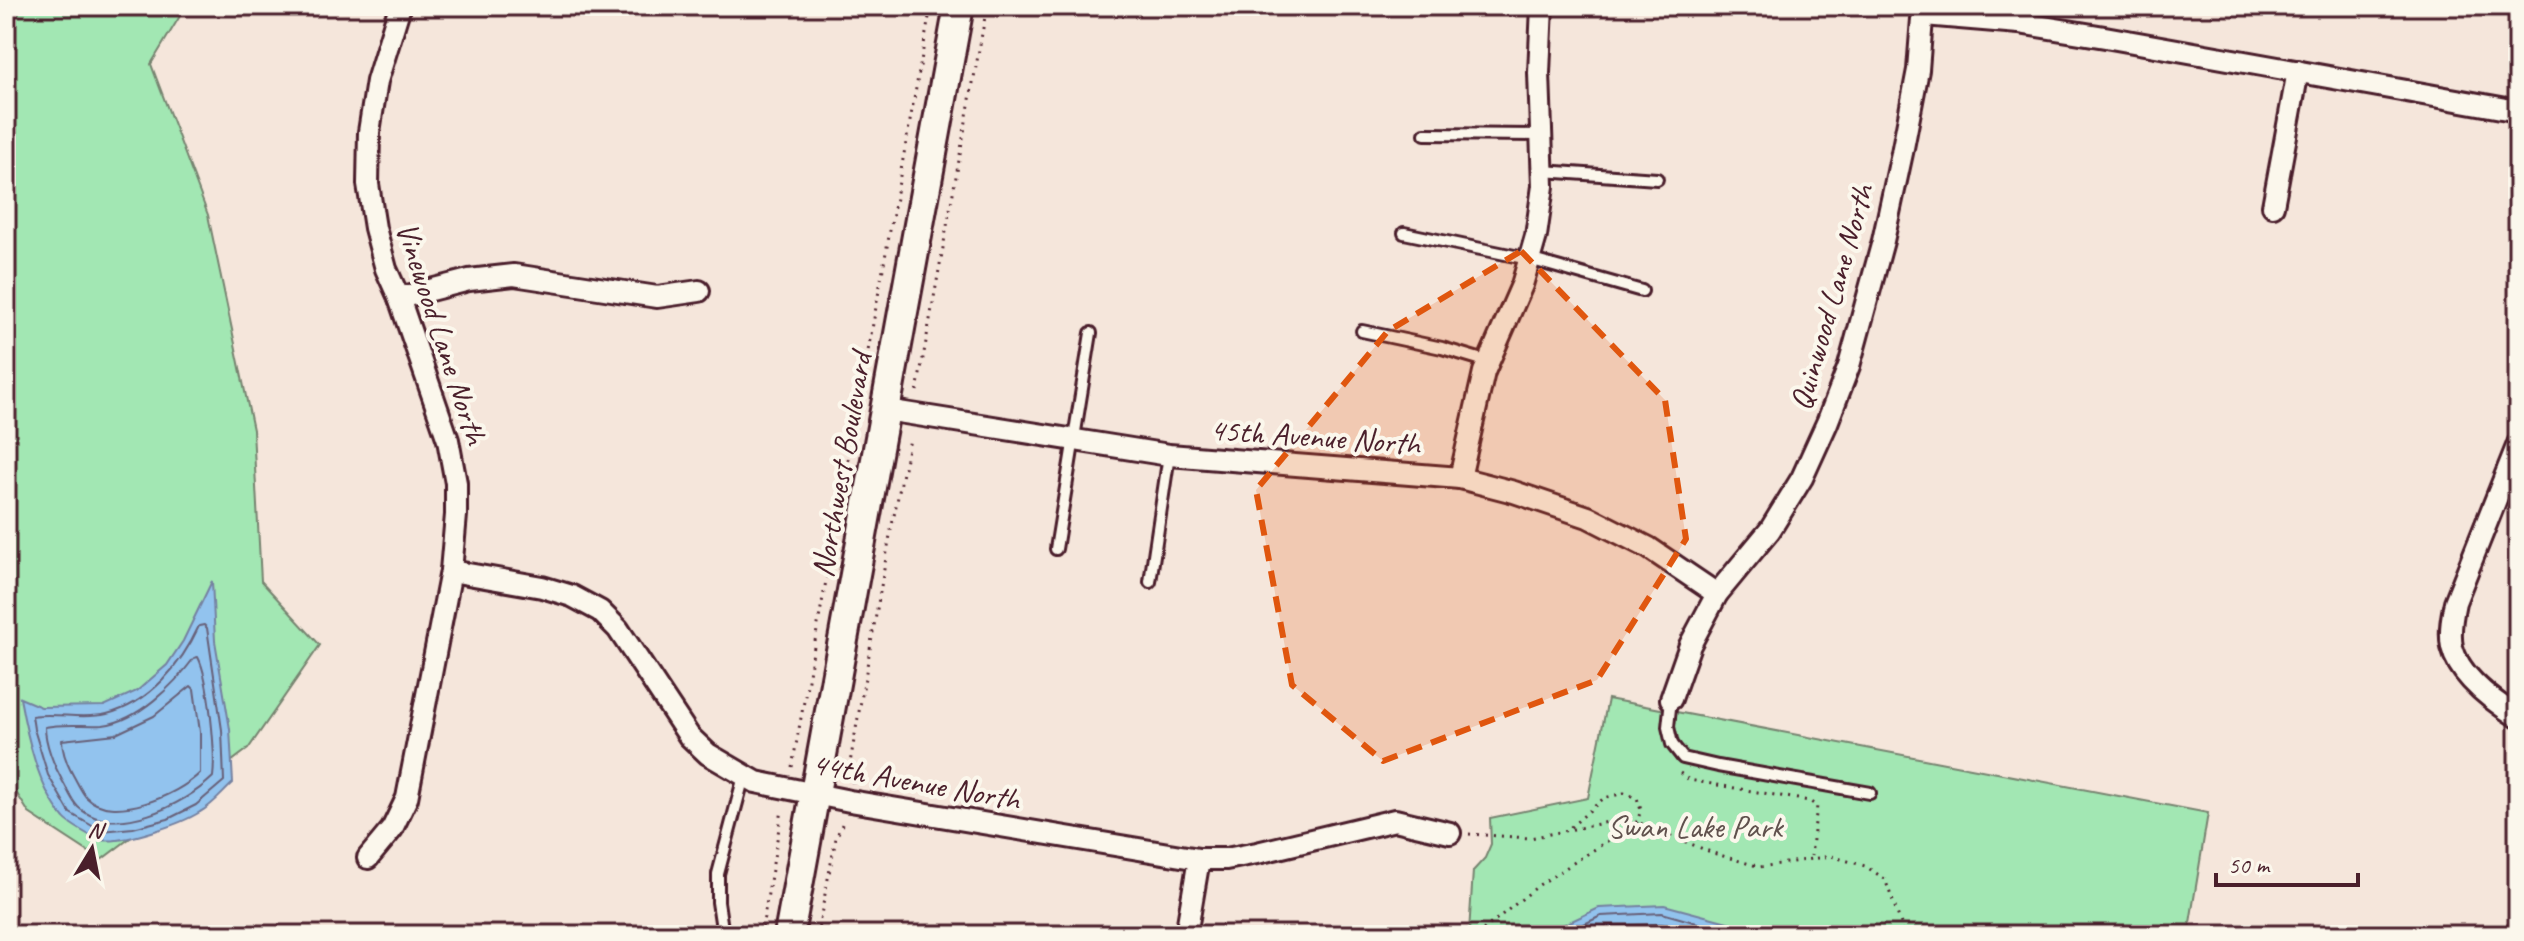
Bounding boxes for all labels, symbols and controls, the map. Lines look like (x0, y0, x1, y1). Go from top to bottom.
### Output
street label: Quinwood Lane North (1780, 177, 1884, 415)
street label: Vinewood Lane North (386, 217, 497, 452)
street label: Northwest Boulevard (802, 345, 882, 580)
street label: 45th Avenue North (1209, 409, 1424, 464)
street label: 44th Avenue North (809, 743, 1025, 820)
park label: Swan Lake Park (1608, 806, 1785, 847)
north arrow (52, 809, 132, 889)
text: N (86, 815, 108, 846)
scale bar (2216, 837, 2358, 887)
text: 50 m (2228, 850, 2271, 880)

